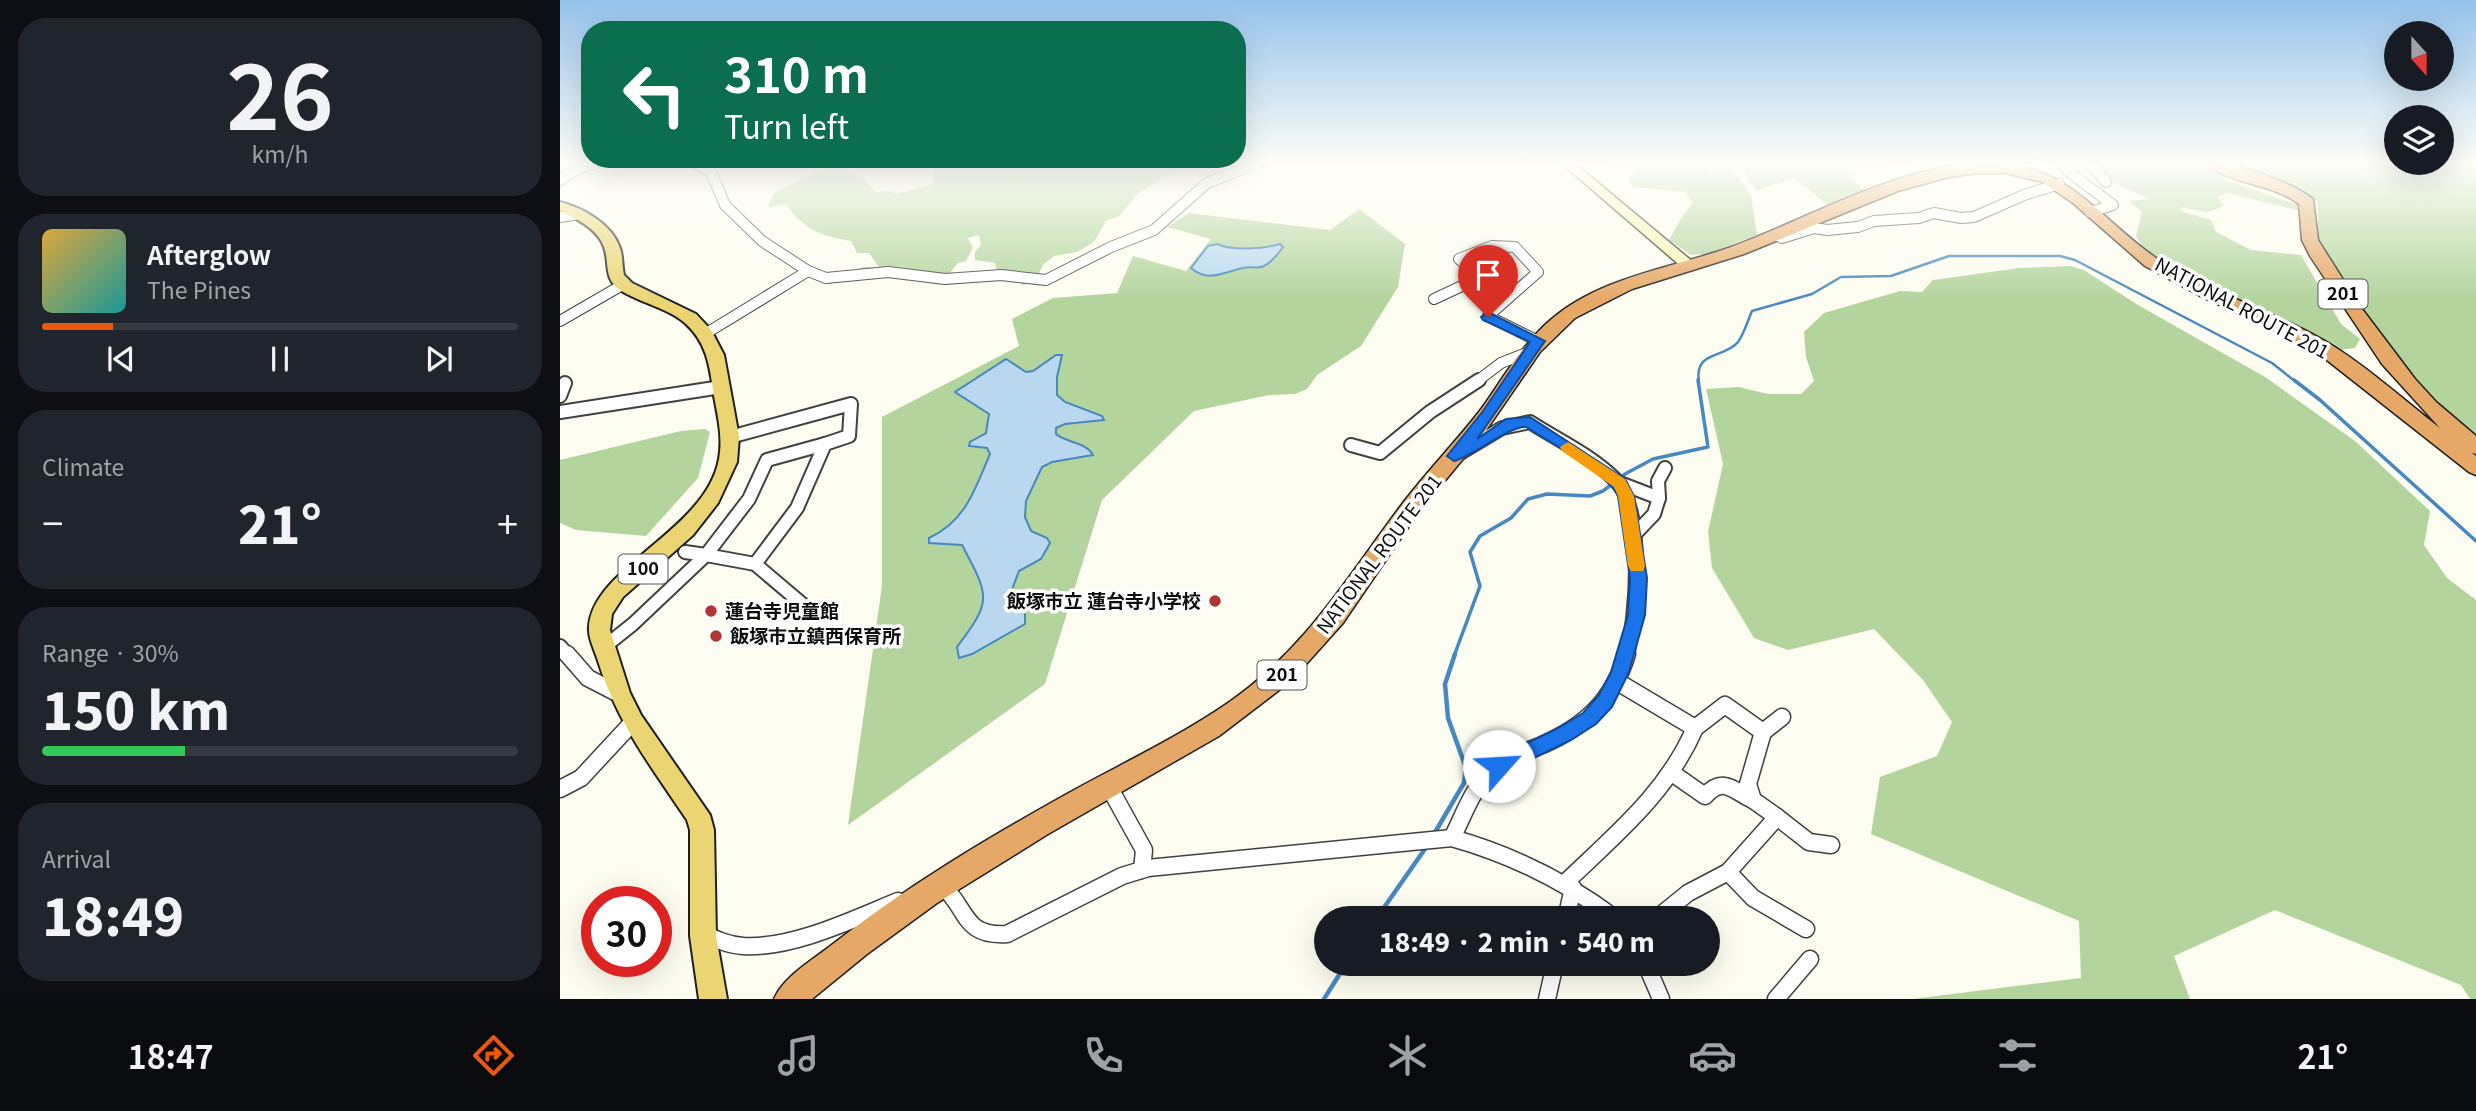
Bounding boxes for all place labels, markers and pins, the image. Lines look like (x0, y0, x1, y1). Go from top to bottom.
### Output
pin (1458, 245, 1518, 317)
place label: 飯塚市立 蓮台寺小学校 (1007, 586, 1201, 613)
marker: 飯塚市立 蓮台寺小学校 (1207, 593, 1223, 609)
place label: 蓮台寺児童館 (725, 596, 839, 623)
marker: 蓮台寺児童館 (703, 603, 719, 619)
place label: 飯塚市立鎮西保育所 (730, 621, 901, 648)
marker: 飯塚市立鎮西保育所 (708, 628, 724, 644)

